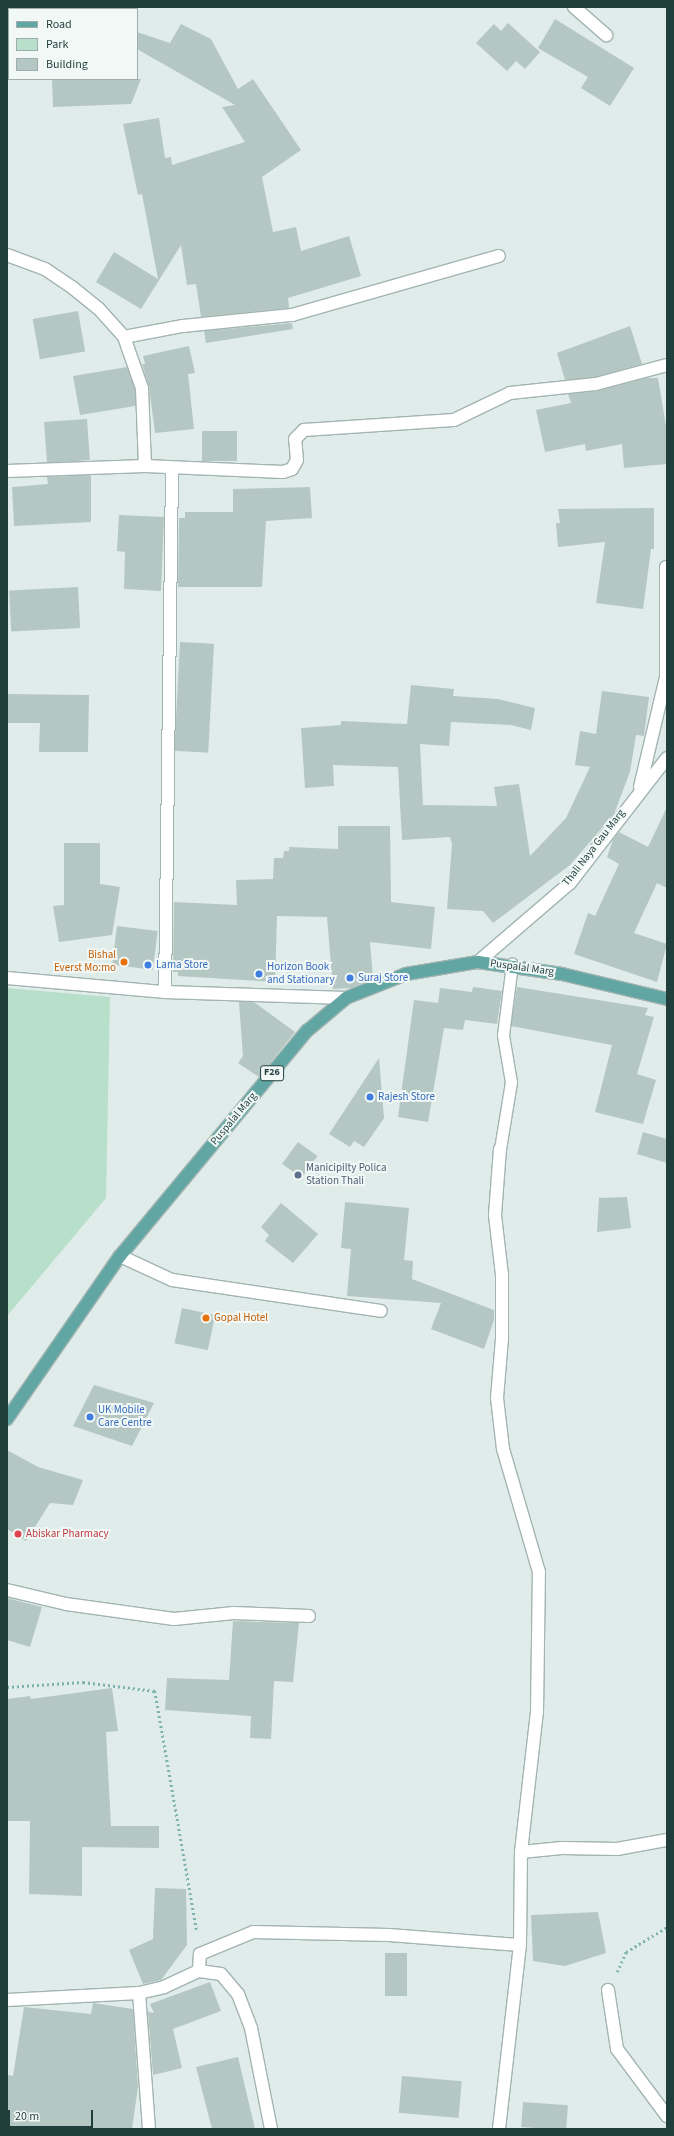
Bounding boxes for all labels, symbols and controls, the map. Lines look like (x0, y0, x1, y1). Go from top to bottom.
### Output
legend (8, 8, 138, 80)
text: Road (46, 16, 72, 33)
text: Park (46, 36, 68, 53)
text: Building (46, 56, 88, 73)
street label: Thali Naya Gau Marg (560, 807, 628, 889)
place label: Bishal Everst Mo:mo (54, 949, 116, 975)
marker: Bishal Everst Mo:mo (119, 957, 129, 967)
street label: Puspalal Marg (489, 957, 555, 979)
place label: Lama Store (156, 958, 208, 972)
marker: Lama Store (143, 960, 153, 970)
place label: Horizon Book and Stationary (267, 961, 335, 987)
marker: Horizon Book and Stationary (254, 969, 264, 979)
place label: Suraj Store (358, 971, 408, 985)
marker: Suraj Store (345, 973, 355, 983)
road number: F26 (260, 1065, 284, 1081)
street label: Puspalal Marg (208, 1090, 260, 1148)
place label: Rajesh Store (378, 1090, 435, 1104)
marker: Rajesh Store (365, 1092, 375, 1102)
place label: Manicipilty Polica Station Thali (306, 1162, 387, 1188)
marker: Manicipilty Polica Station Thali (293, 1170, 303, 1180)
place label: Gopal Hotel (214, 1311, 268, 1325)
marker: Gopal Hotel (201, 1313, 211, 1323)
place label: UK Mobile Care Centre (98, 1404, 152, 1430)
marker: UK Mobile Care Centre (85, 1412, 95, 1422)
place label: Abiskar Pharmacy (26, 1527, 109, 1541)
marker: Abiskar Pharmacy (13, 1529, 23, 1539)
scale bar (10, 2102, 95, 2128)
text: 20 m (15, 2108, 39, 2125)

